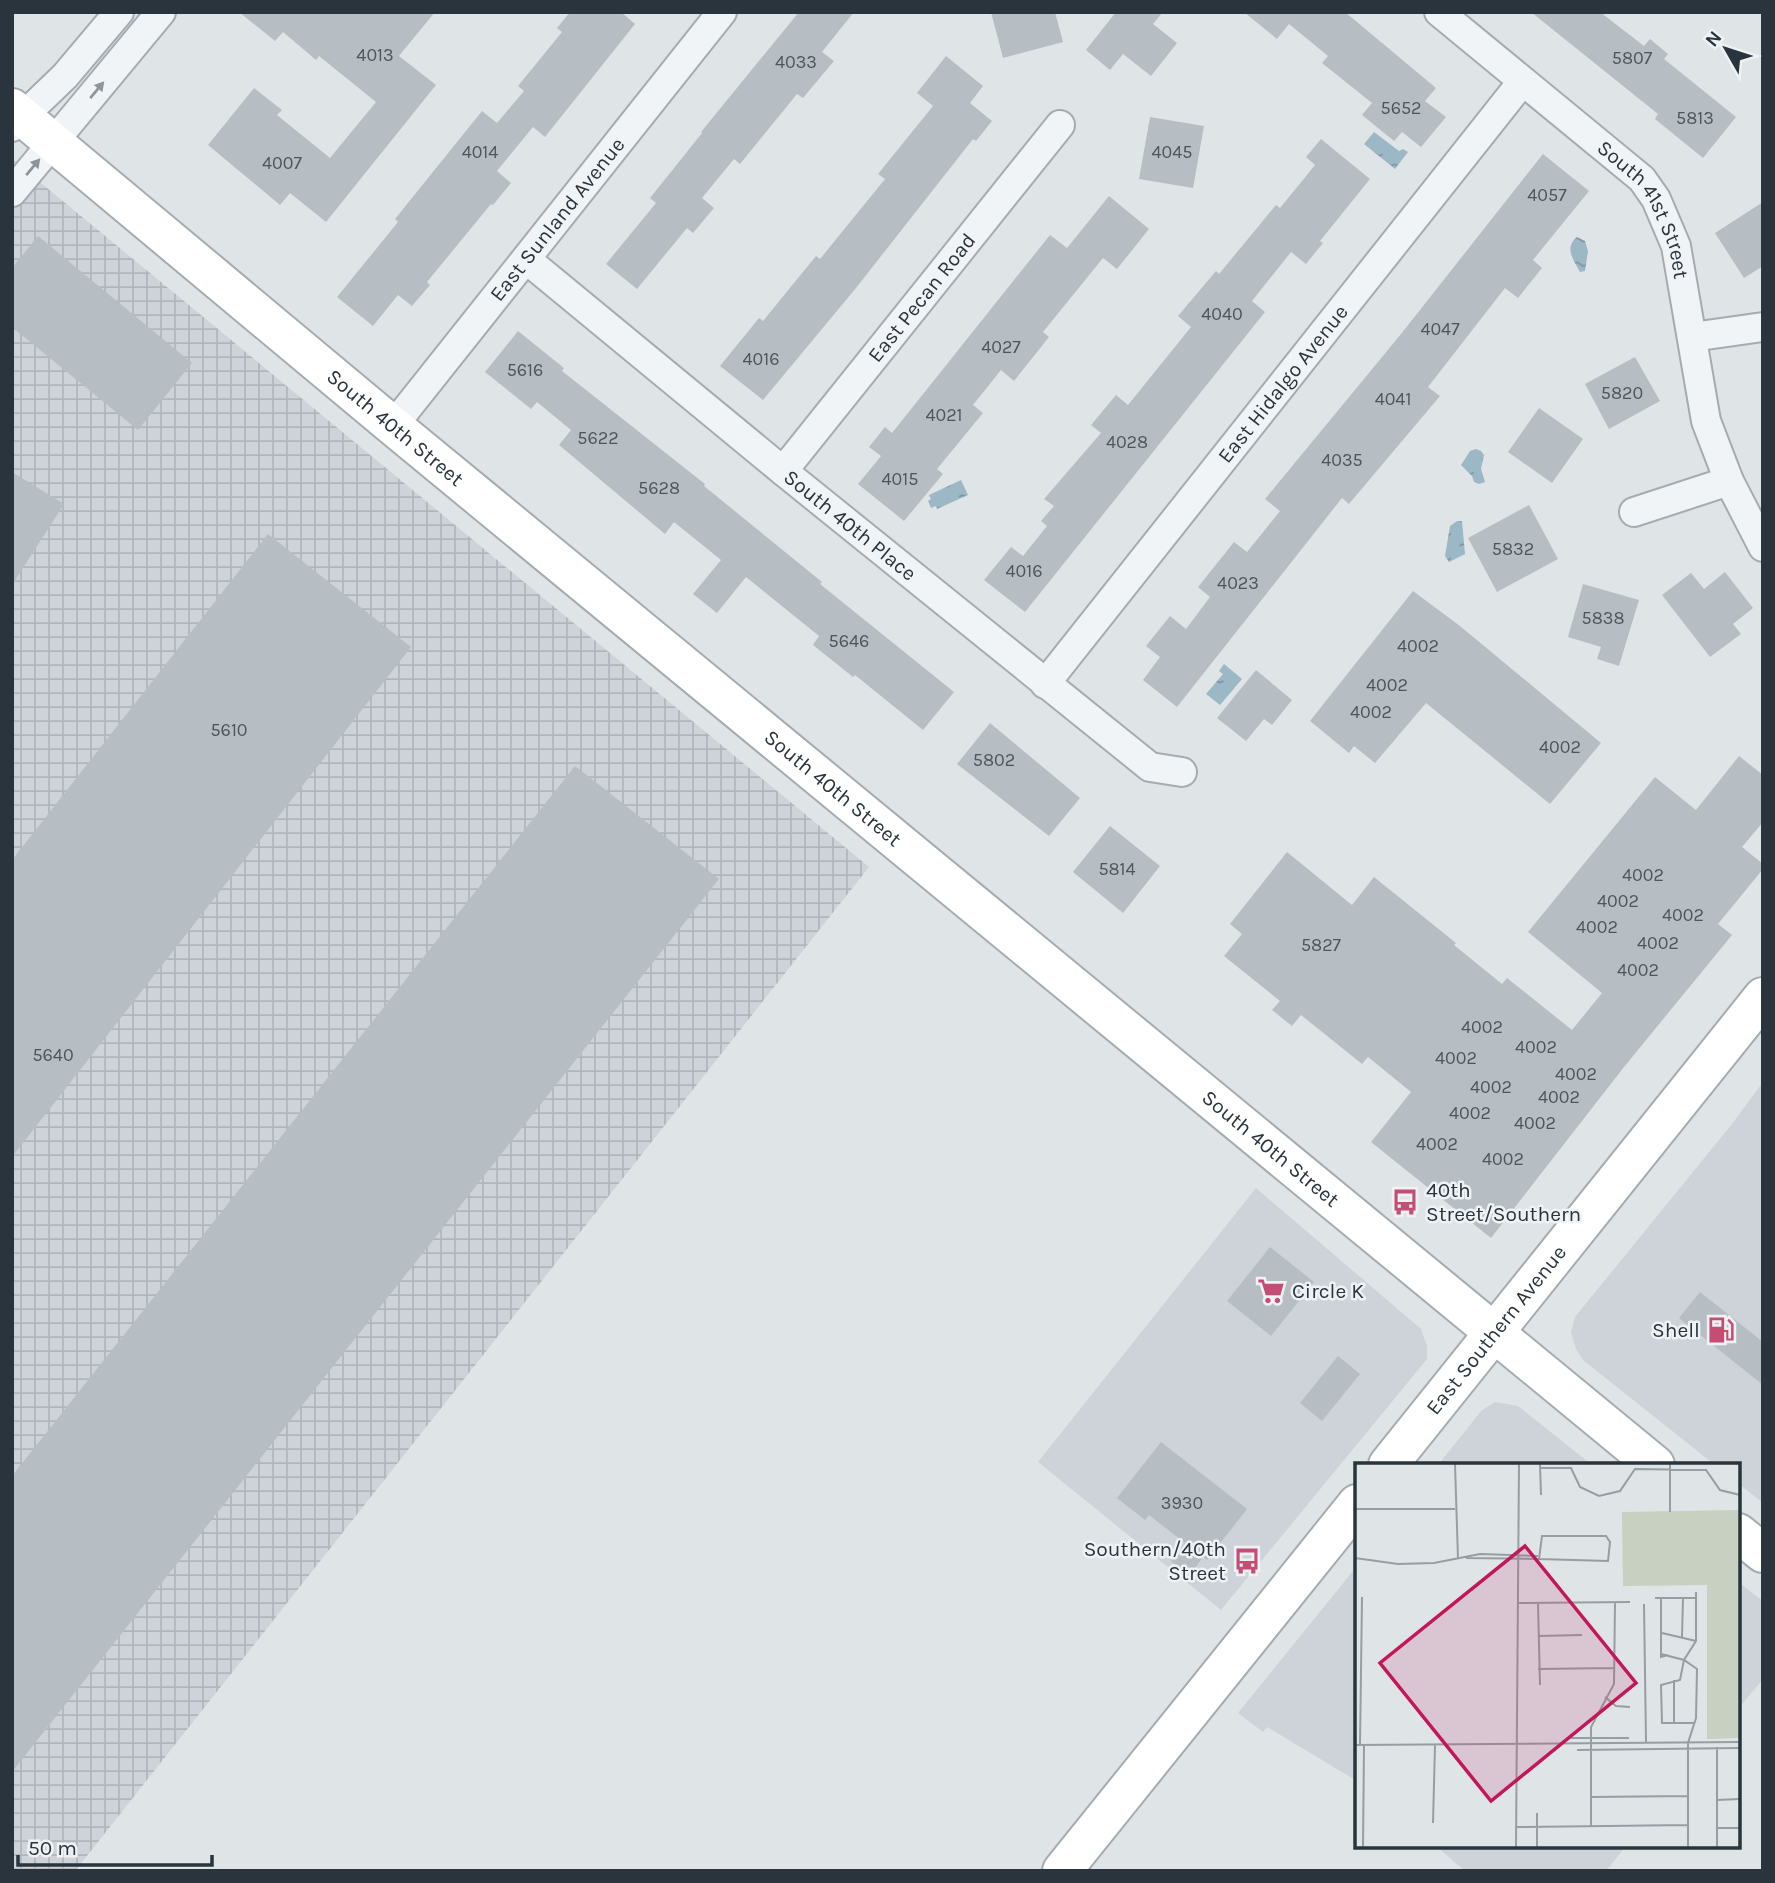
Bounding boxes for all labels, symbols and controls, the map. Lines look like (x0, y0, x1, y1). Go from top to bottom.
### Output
north arrow (1691, 14, 1761, 84)
text: N (1701, 27, 1726, 51)
house number: 4013 (356, 44, 394, 66)
house number: 5807 (1612, 47, 1653, 69)
house number: 4033 (775, 51, 817, 73)
one-way arrow (89, 81, 104, 98)
house number: 5652 (1380, 97, 1422, 119)
house number: 5813 (1676, 107, 1714, 129)
street label: East Sunland Avenue (485, 133, 630, 306)
street label: South 41st Street (1592, 135, 1693, 281)
house number: 4014 (462, 141, 498, 163)
house number: 4045 (1152, 141, 1192, 163)
house number: 4007 (262, 152, 302, 174)
one-way arrow (25, 158, 40, 175)
house number: 4057 (1527, 184, 1567, 206)
street label: East Pecan Road (863, 228, 981, 367)
street label: East Hidalgo Avenue (1213, 300, 1353, 468)
house number: 4040 (1201, 303, 1243, 325)
house number: 4047 (1420, 318, 1460, 340)
house number: 4027 (981, 336, 1021, 358)
house number: 4016 (743, 348, 780, 370)
house number: 5616 (507, 359, 543, 381)
street label: South 40th Street (322, 364, 468, 491)
house number: 5820 (1601, 382, 1643, 404)
house number: 4041 (1375, 388, 1411, 410)
house number: 4021 (925, 404, 963, 426)
house number: 5622 (577, 427, 619, 449)
house number: 4028 (1106, 431, 1148, 453)
house number: 4035 (1321, 449, 1363, 471)
street label: South 40th Place (779, 465, 921, 586)
house number: 4015 (882, 468, 918, 490)
house number: 5628 (638, 477, 680, 499)
house number: 5832 (1492, 538, 1534, 560)
house number: 4016 (1006, 560, 1043, 582)
house number: 4023 (1217, 572, 1259, 594)
house number: 5838 (1582, 607, 1624, 629)
house number: 5646 (829, 630, 869, 652)
house number: 4002 (1397, 635, 1439, 657)
house number: 4002 (1366, 674, 1408, 696)
house number: 4002 (1350, 701, 1392, 723)
house number: 5610 (210, 719, 248, 741)
street label: South 40th Street (760, 725, 906, 851)
house number: 4002 (1539, 736, 1581, 758)
house number: 5802 (973, 749, 1015, 771)
house number: 5814 (1098, 858, 1136, 880)
house number: 4002 (1622, 864, 1664, 886)
house number: 4002 (1597, 890, 1639, 912)
house number: 4002 (1662, 904, 1704, 926)
house number: 4002 (1576, 916, 1618, 938)
house number: 4002 (1637, 932, 1679, 954)
house number: 5827 (1301, 934, 1342, 956)
house number: 4002 (1617, 959, 1659, 981)
house number: 4002 (1461, 1016, 1503, 1038)
house number: 4002 (1515, 1036, 1557, 1058)
house number: 5640 (32, 1044, 74, 1066)
house number: 4002 (1435, 1047, 1477, 1069)
house number: 4002 (1555, 1063, 1597, 1085)
house number: 4002 (1470, 1076, 1512, 1098)
street label: South 40th Street (1197, 1085, 1344, 1212)
house number: 4002 (1538, 1086, 1580, 1108)
house number: 4002 (1449, 1102, 1491, 1124)
house number: 4002 (1514, 1112, 1556, 1134)
house number: 4002 (1416, 1133, 1458, 1155)
house number: 4002 (1482, 1148, 1524, 1170)
place label: 40th Street/Southern (1426, 1178, 1581, 1226)
bus stop icon: 40th Street/Southern (1390, 1187, 1420, 1217)
street label: East Southern Avenue (1421, 1241, 1571, 1419)
supermarket icon: Circle K (1256, 1276, 1286, 1306)
place label: Circle K (1292, 1279, 1364, 1303)
fuel station icon: Shell (1706, 1315, 1736, 1345)
place label: Shell (1652, 1318, 1700, 1342)
inset map (1355, 1463, 1740, 1848)
house number: 3930 (1161, 1492, 1203, 1514)
place label: Southern/40th Street (1084, 1537, 1226, 1585)
bus stop icon: Southern/40th Street (1232, 1546, 1262, 1576)
scale bar (18, 1824, 212, 1868)
text: 50 m (28, 1836, 77, 1860)

